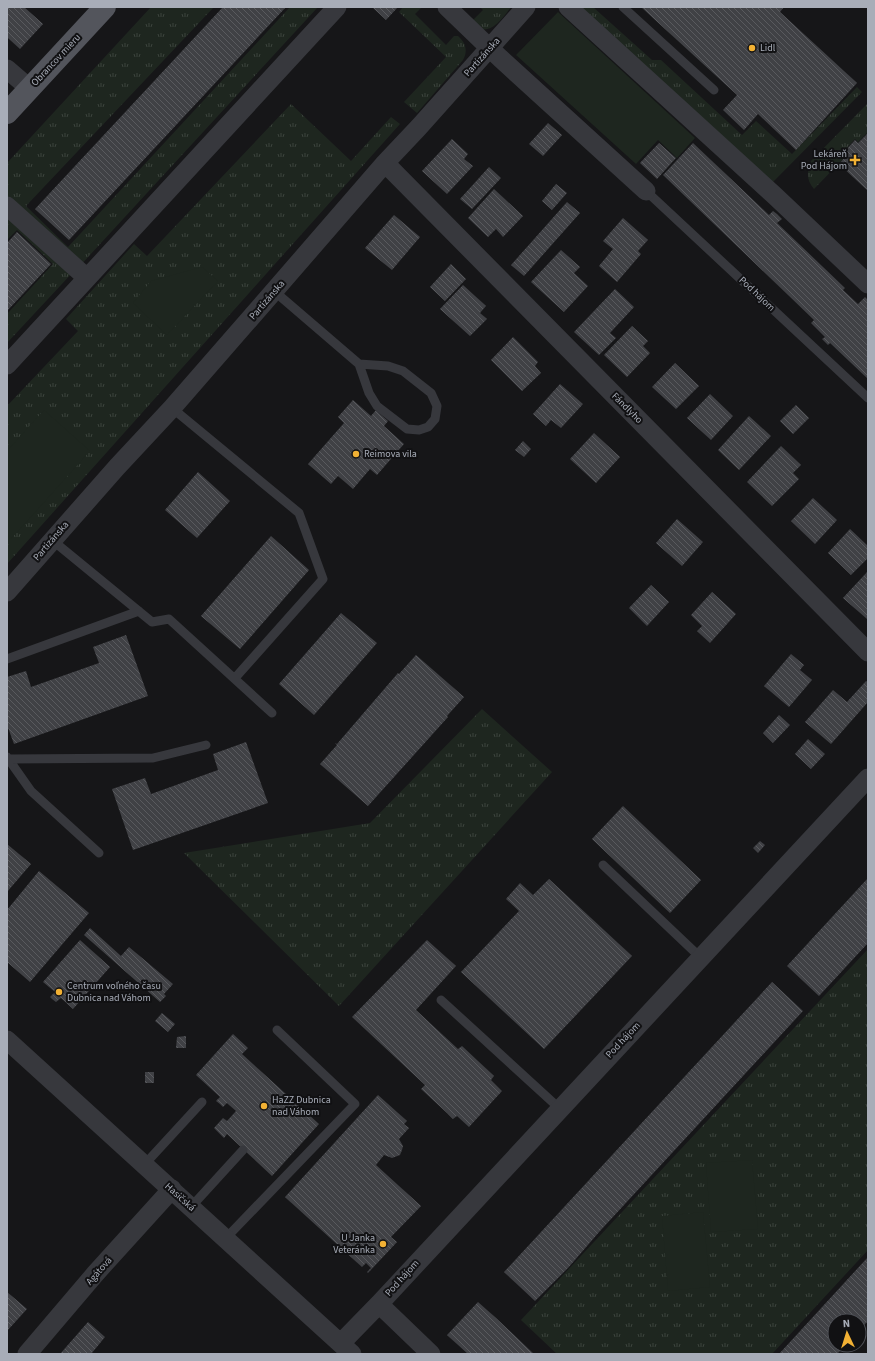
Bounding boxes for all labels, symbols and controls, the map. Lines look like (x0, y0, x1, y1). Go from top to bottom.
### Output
street label: Obrancov mieru (28, 31, 84, 89)
street label: Partizánska (461, 34, 503, 80)
place label: Lidl (760, 41, 776, 55)
marker: Lidl (747, 43, 757, 53)
place label: Lekáreň Pod Hájom (801, 147, 847, 173)
marker: Lekáreň Pod Hájom (850, 155, 860, 165)
street label: Pod hájom (736, 274, 778, 314)
street label: Partizánska (246, 277, 288, 323)
street label: Fándlyho (608, 389, 646, 427)
place label: Reimova vila (364, 447, 417, 461)
marker: Reimova vila (351, 449, 361, 459)
street label: Partizánska (30, 518, 72, 564)
place label: Centrum voľného času Dubnica nad Váhom (67, 979, 161, 1005)
marker: Centrum voľného času Dubnica nad Váhom (54, 987, 64, 997)
street label: Pod hájom (603, 1019, 643, 1061)
place label: HaZZ Dubnica nad Váhom (272, 1093, 331, 1119)
marker: HaZZ Dubnica nad Váhom (259, 1101, 269, 1111)
street label: Hasičská (162, 1179, 198, 1215)
place label: U Janka Veteránka (333, 1231, 375, 1257)
marker: U Janka Veteránka (378, 1239, 388, 1249)
street label: Agátová (83, 1254, 115, 1288)
street label: Pod hájom (382, 1257, 422, 1299)
north arrow (827, 1313, 867, 1353)
text: N (842, 1316, 851, 1331)

